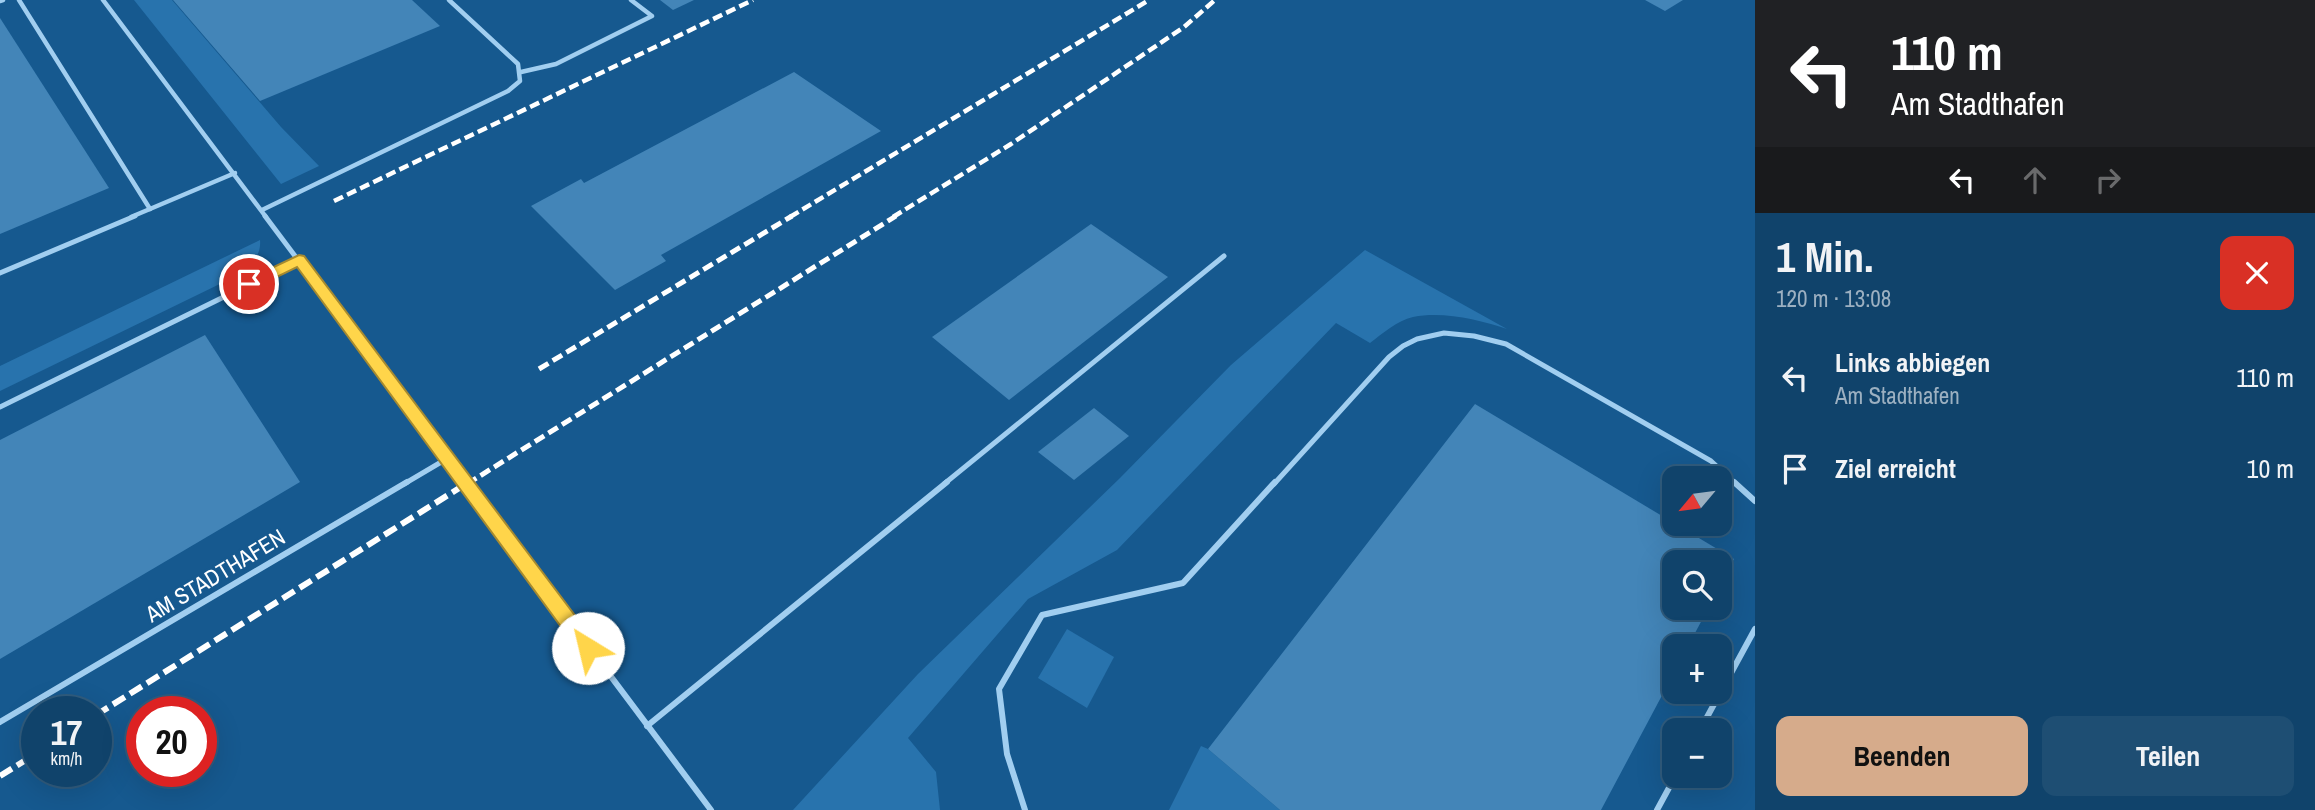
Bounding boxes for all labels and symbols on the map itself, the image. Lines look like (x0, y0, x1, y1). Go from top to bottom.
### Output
pin (219, 254, 279, 314)
north arrow (1662, 466, 1732, 536)
street label: AM STADTHAFEN (138, 521, 291, 629)
position arrow (551, 611, 625, 685)
speed limit sign: 20 (126, 696, 217, 787)

